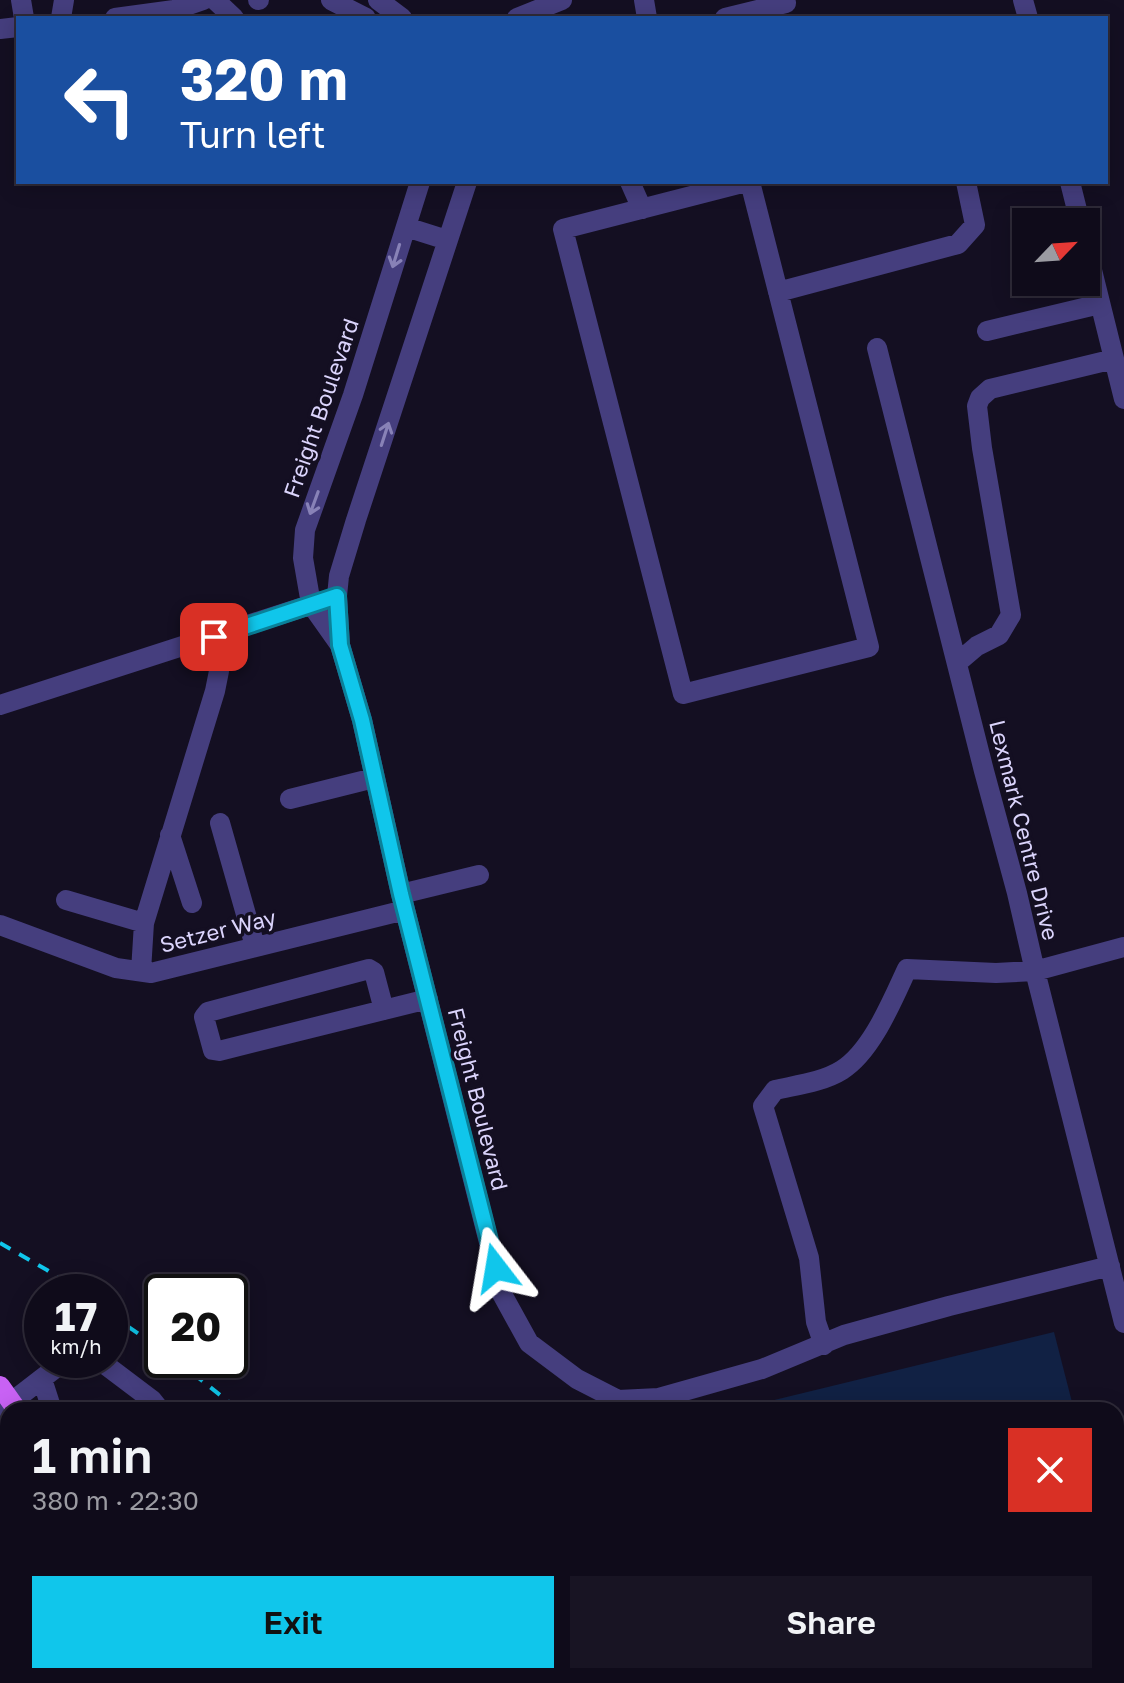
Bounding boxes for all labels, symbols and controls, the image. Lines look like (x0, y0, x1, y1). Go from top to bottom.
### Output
text: 320 m (180, 45, 348, 112)
icon: left (48, 48, 152, 152)
text: Turn left (180, 113, 326, 156)
north arrow (1012, 208, 1100, 296)
map controls (1012, 208, 1100, 296)
one-way arrow (388, 243, 403, 269)
street label: Freight Boulevard (277, 315, 364, 501)
one-way arrow (378, 422, 393, 447)
one-way arrow (306, 490, 320, 515)
pin (180, 603, 248, 671)
icon: arrive (192, 615, 236, 659)
street label: Lexmark Centre Drive (984, 717, 1065, 943)
street label: Setzer Way (157, 903, 279, 958)
street label: Freight Boulevard (443, 1005, 514, 1193)
position arrow (454, 1226, 538, 1310)
speed limit sign: 20 (144, 1274, 248, 1378)
text: 17 (55, 1292, 97, 1340)
text: km/h (51, 1334, 101, 1358)
text: 1 min (32, 1426, 152, 1484)
button: close (1008, 1428, 1092, 1512)
text: 380 m · 22:30 (32, 1485, 199, 1516)
button: Exit (32, 1576, 554, 1668)
button: Share (570, 1576, 1092, 1668)

